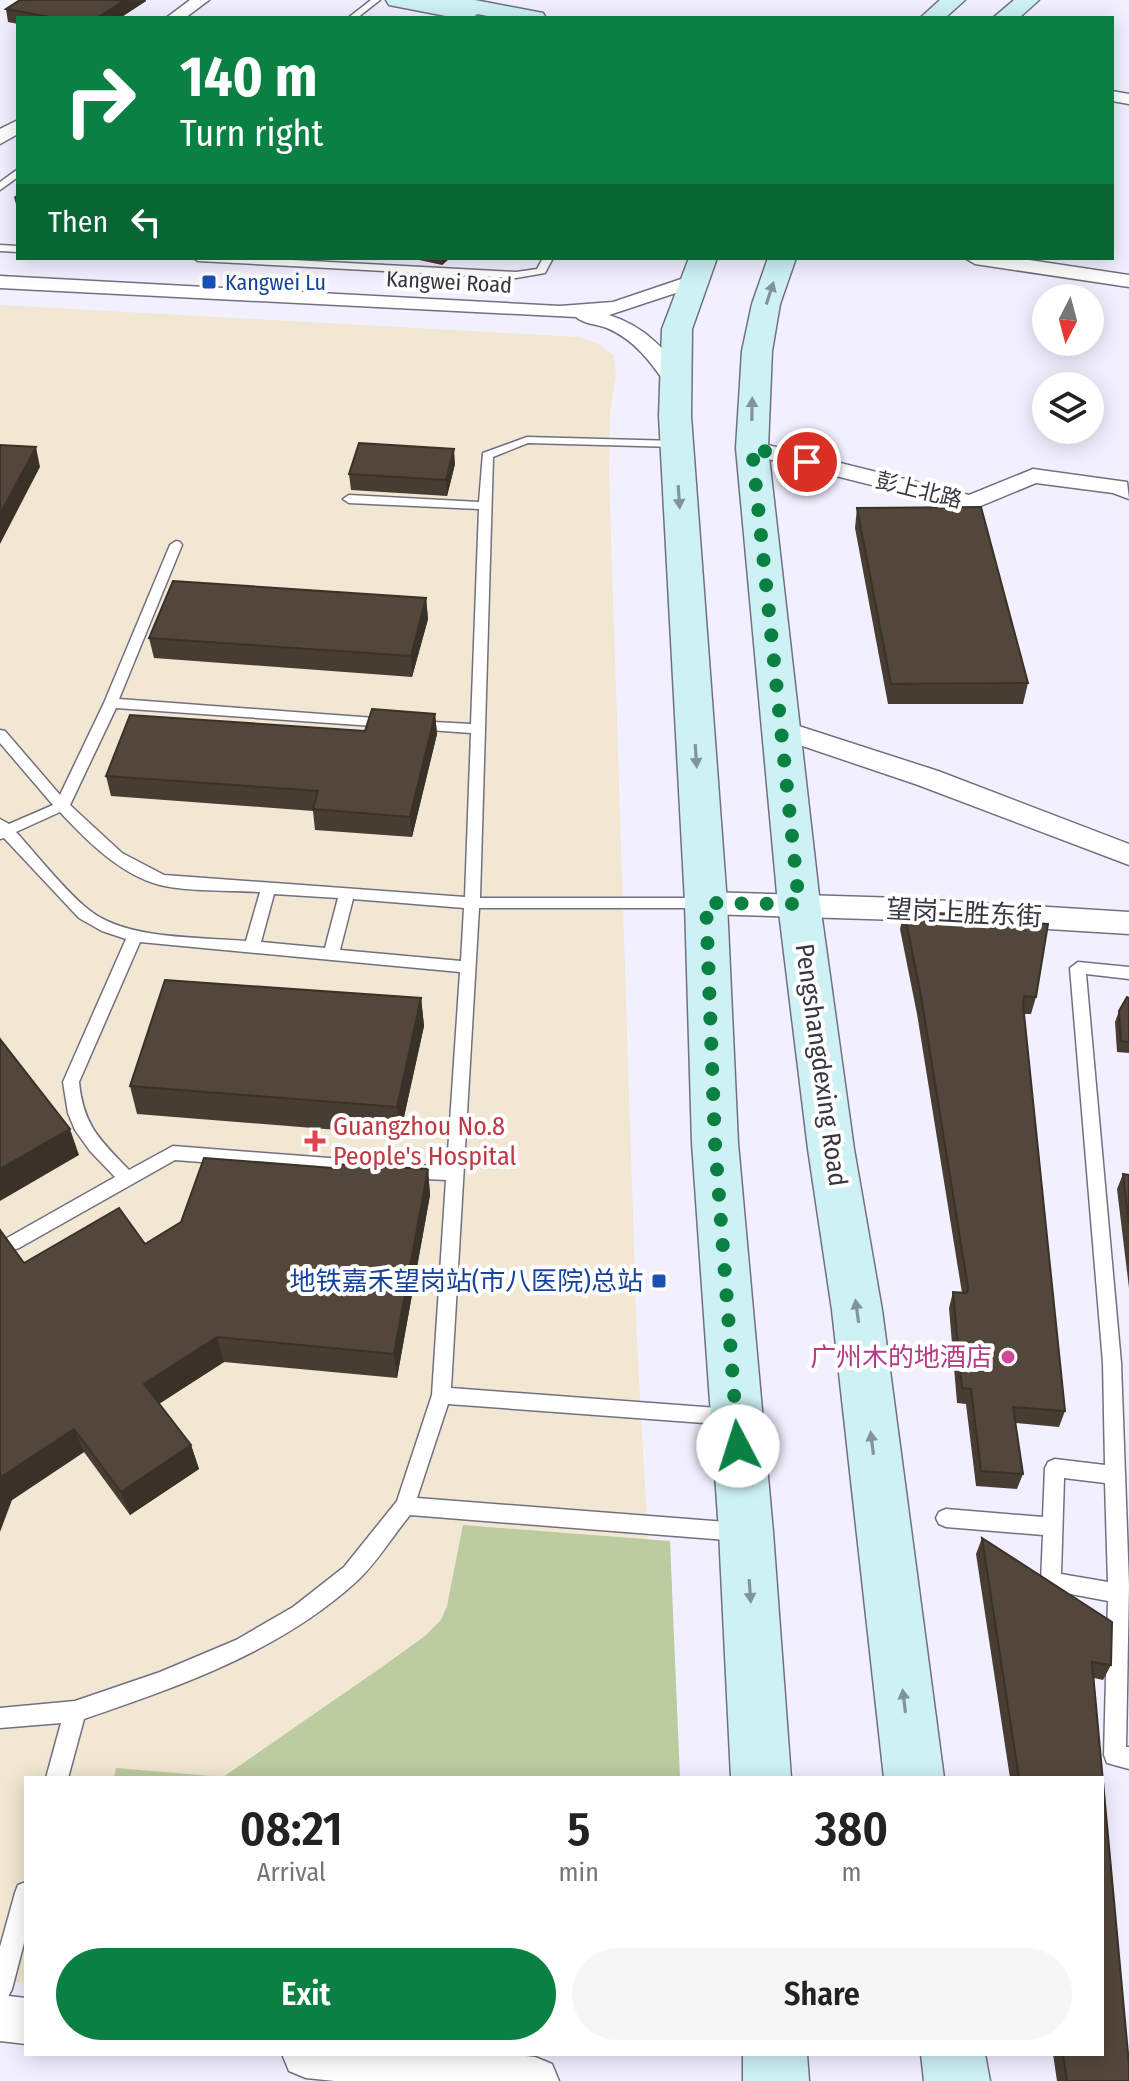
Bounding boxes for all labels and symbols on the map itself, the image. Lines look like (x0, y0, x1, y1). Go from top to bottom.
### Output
street label: Kangwei Road (385, 265, 513, 299)
place label: Kangwei Lu (225, 269, 326, 296)
marker: Kangwei Lu (200, 273, 218, 291)
one-way arrow (764, 281, 777, 305)
north arrow (1032, 284, 1104, 356)
one-way arrow (746, 396, 759, 421)
pin (773, 428, 841, 496)
street label: 彭上北路 (873, 466, 965, 514)
one-way arrow (673, 485, 686, 510)
one-way arrow (690, 744, 703, 769)
street label: 望岗上胜东街 (885, 893, 1043, 933)
street label: Pengshangdexing Road (789, 942, 853, 1188)
place label: Guangzhou No.8 People's Hospital (333, 1111, 516, 1172)
marker: Guangzhou No.8 People's Hospital (304, 1130, 326, 1152)
place label: 地铁嘉禾望岗站(市八医院)总站 (290, 1266, 643, 1297)
marker: 地铁嘉禾望岗站(市八医院)总站 (650, 1272, 668, 1290)
one-way arrow (850, 1298, 863, 1323)
place label: 广州木的地酒店 (810, 1342, 992, 1373)
marker: 广州木的地酒店 (999, 1348, 1017, 1366)
position arrow (696, 1404, 780, 1488)
one-way arrow (866, 1430, 879, 1455)
one-way arrow (743, 1579, 756, 1604)
one-way arrow (897, 1688, 910, 1713)

